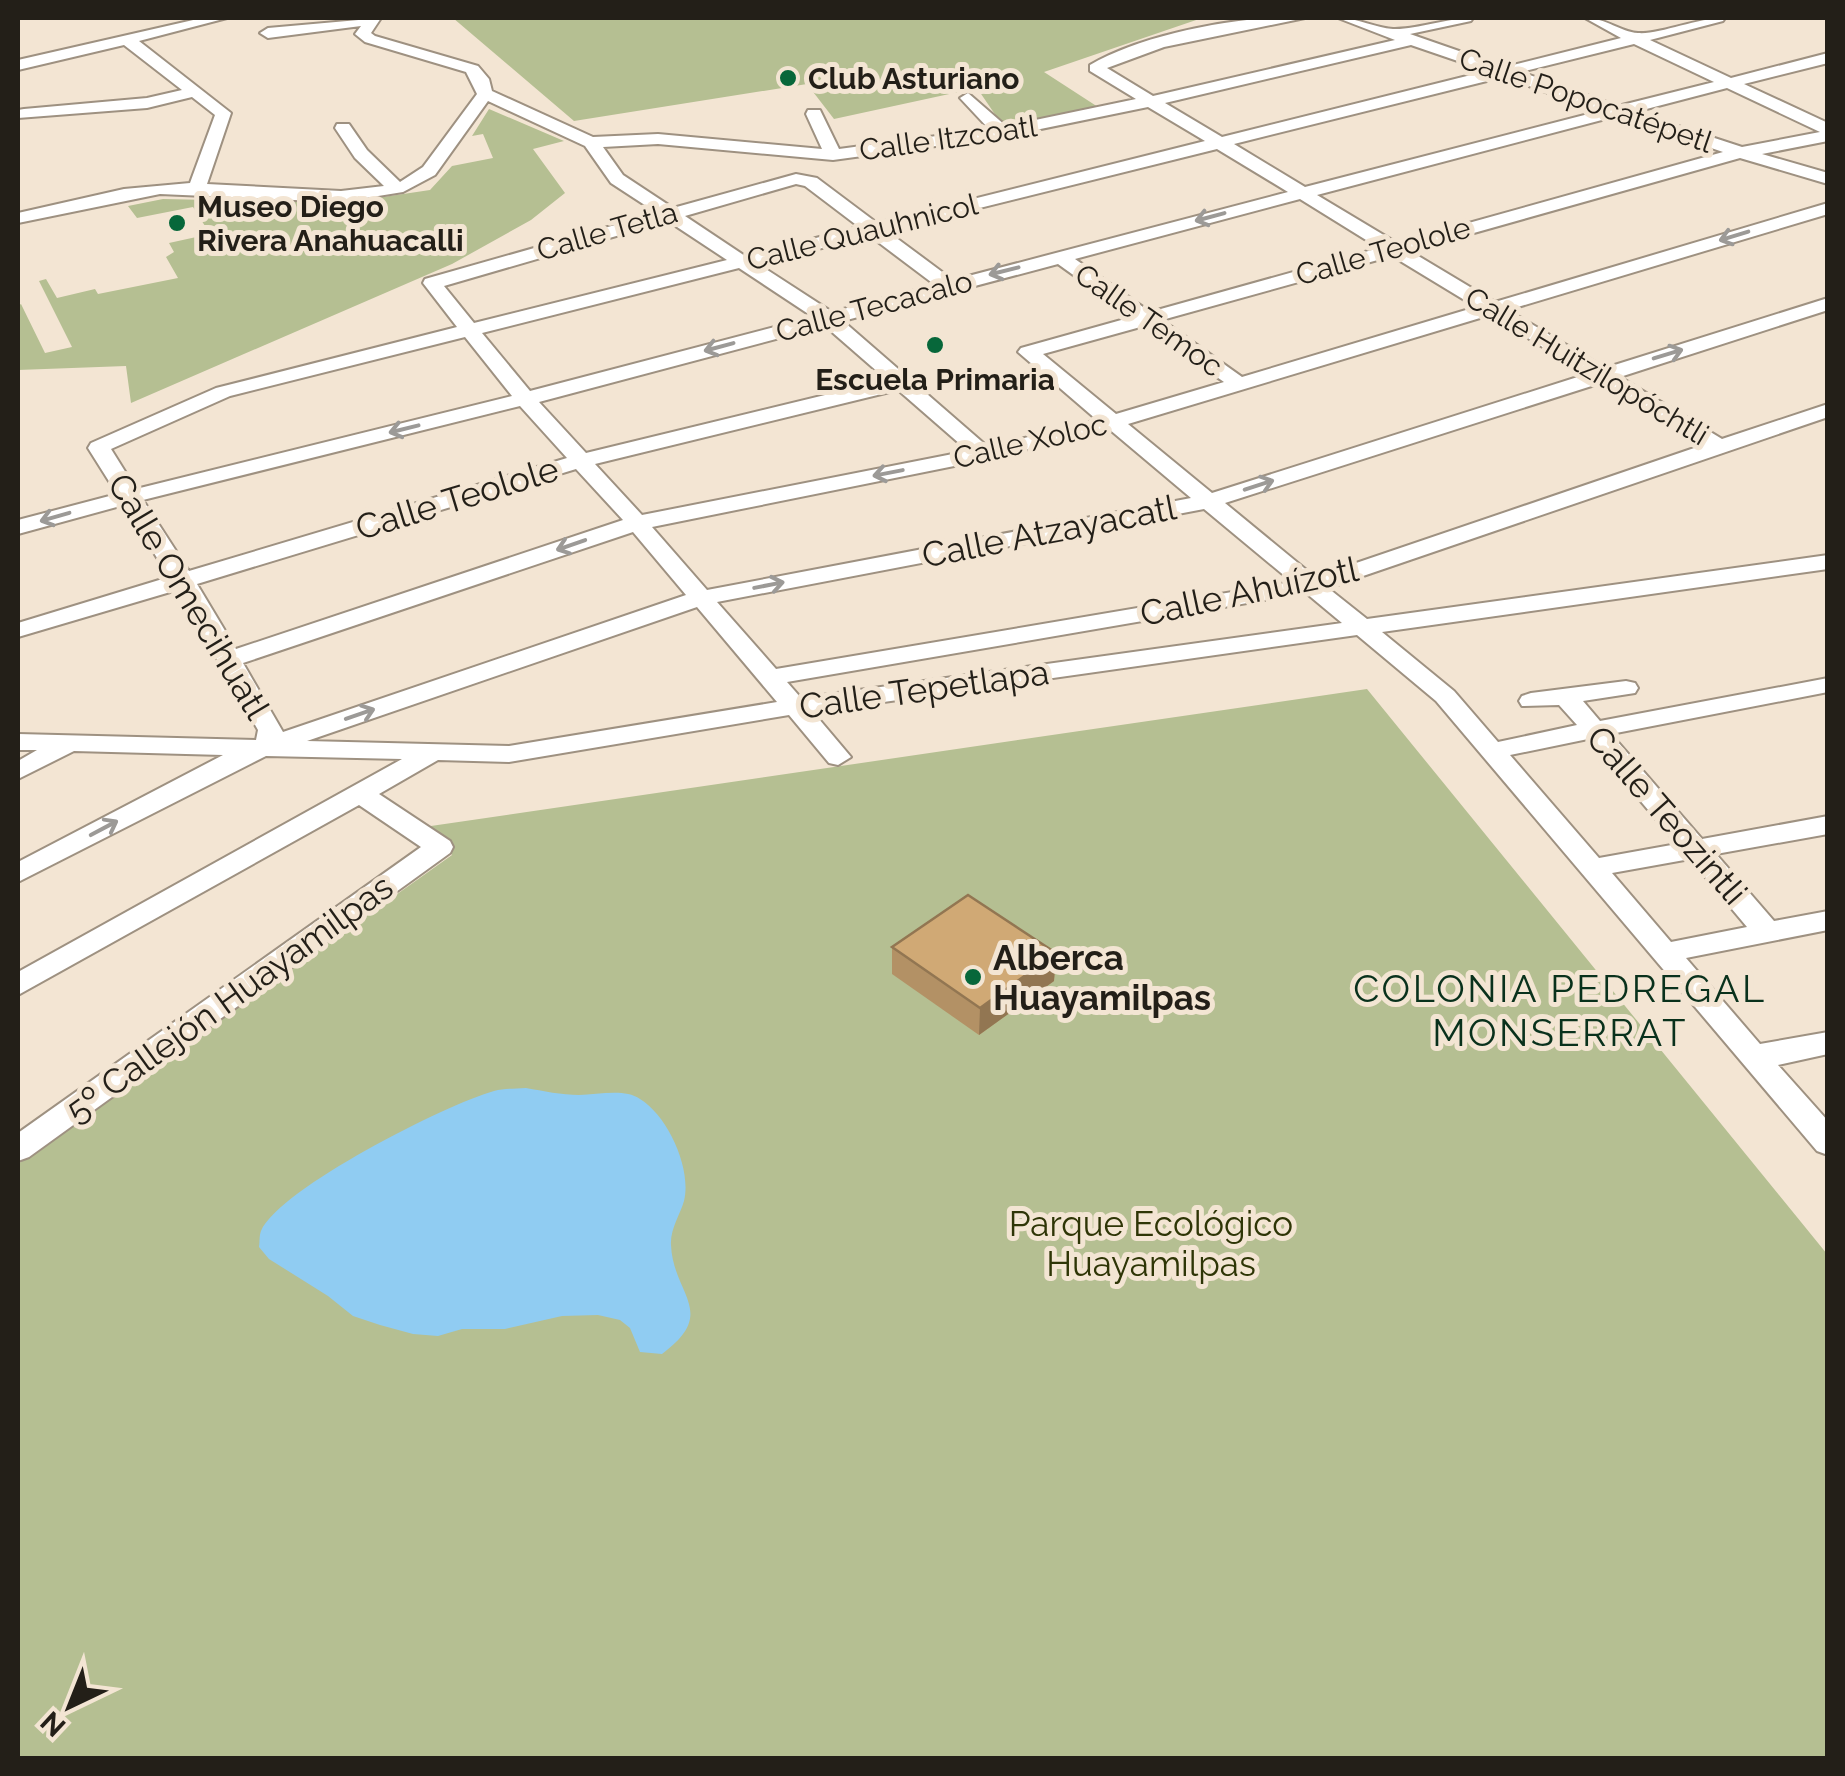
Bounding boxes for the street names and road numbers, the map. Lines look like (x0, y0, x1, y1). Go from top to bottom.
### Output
street label: Calle Popocatépetl (1455, 40, 1718, 160)
street label: Calle Itzcoatl (857, 108, 1040, 168)
street label: Calle Quauhnicol (743, 186, 982, 278)
street label: Calle Tetla (533, 194, 681, 268)
street label: Calle Teolole (1292, 209, 1474, 293)
street label: Calle Temoc (1068, 256, 1230, 384)
street label: Calle Tecacalo (772, 263, 976, 349)
street label: Calle Huitzilopóchtli (1459, 280, 1715, 452)
street label: Calle Xoloc (950, 406, 1110, 476)
street label: Calle Teolole (351, 448, 563, 548)
street label: Calle Omecihuatl (100, 466, 279, 726)
street label: Calle Atzayacatl (919, 486, 1180, 576)
street label: Calle Ahuízotl (1136, 548, 1362, 634)
street label: Calle Tepetlapa (797, 651, 1051, 727)
street label: Calle Teozintli (1578, 717, 1756, 913)
street label: 5º Callejón Huayamilpas (58, 866, 400, 1130)

